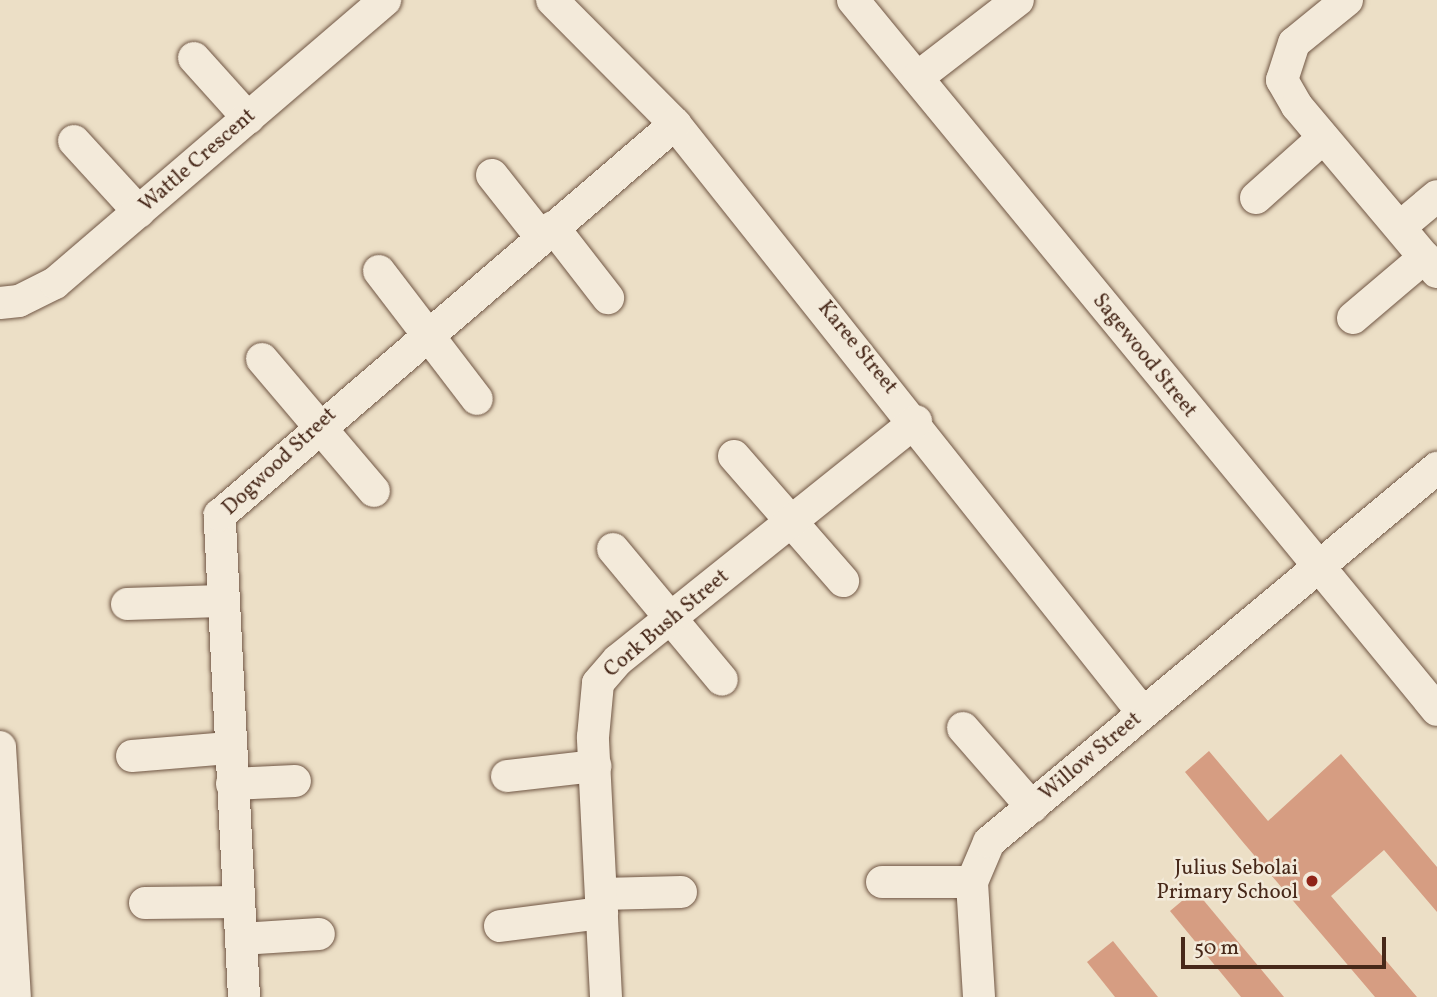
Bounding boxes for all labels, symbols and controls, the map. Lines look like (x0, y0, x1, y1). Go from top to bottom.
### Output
street label: Wattle Crescent (135, 104, 261, 218)
street label: Sagewood Street (1086, 289, 1202, 423)
street label: Karee Street (812, 296, 902, 400)
street label: Dogwood Street (218, 403, 342, 521)
street label: Cork Bush Street (600, 565, 734, 683)
street label: Willow Street (1035, 707, 1147, 807)
place label: Julius Sebolai Primary School (1156, 856, 1298, 906)
marker: Julius Sebolai Primary School (1304, 873, 1320, 889)
scale bar (1185, 923, 1390, 967)
text: 50 m (1194, 934, 1239, 963)

